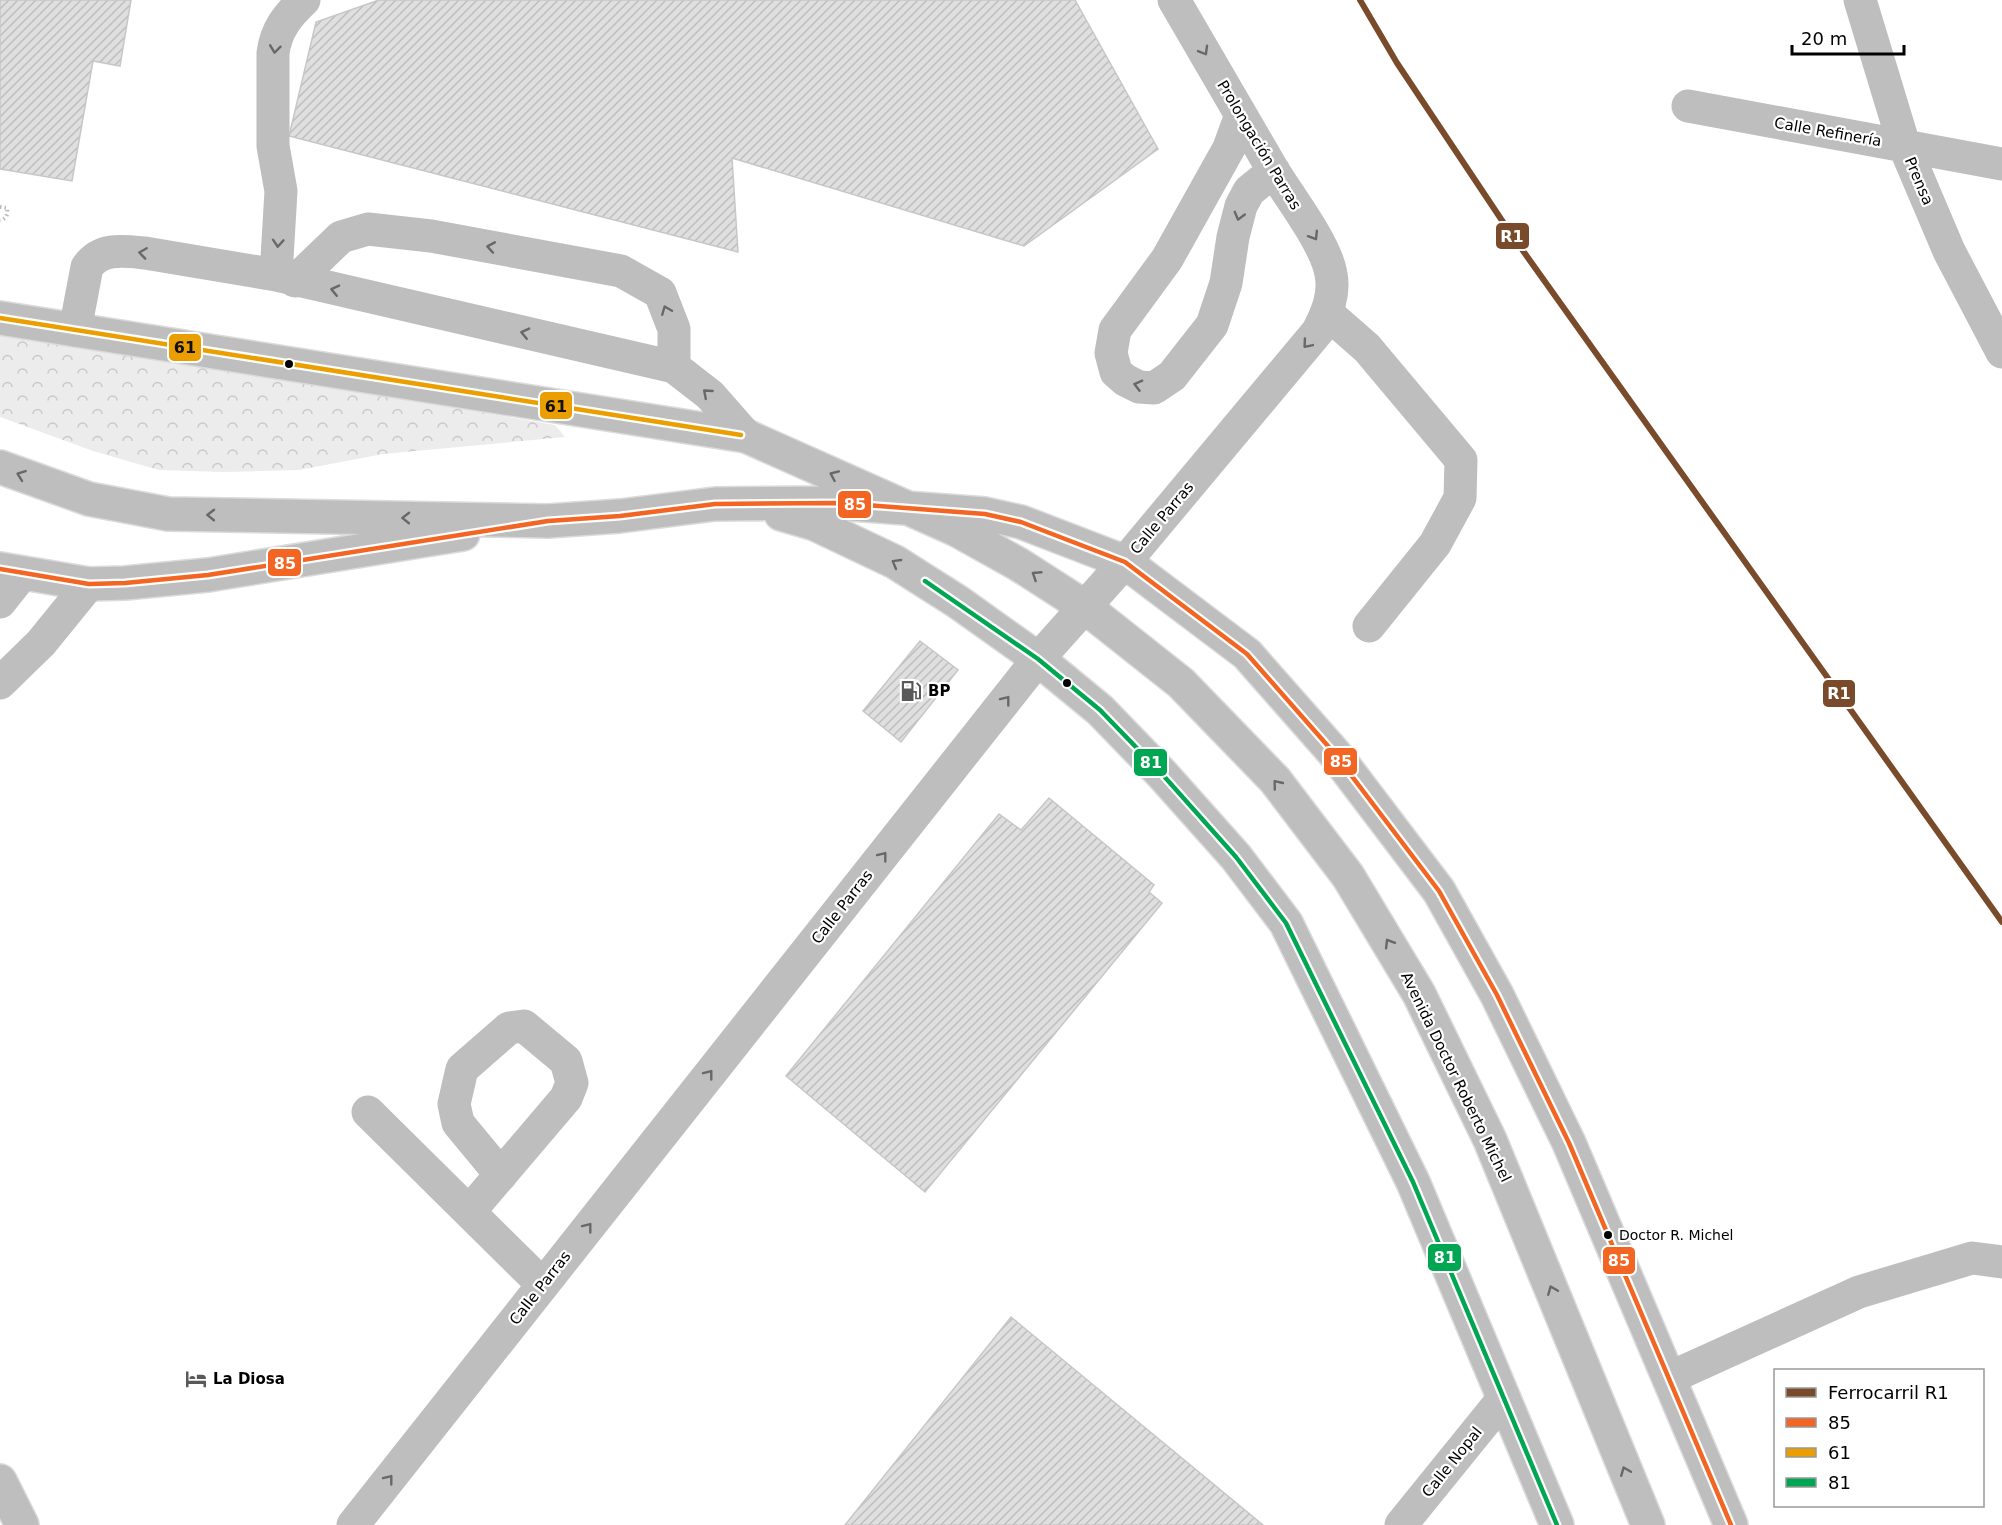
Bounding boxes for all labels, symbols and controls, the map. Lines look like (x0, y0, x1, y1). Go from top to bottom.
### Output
scale bar (1792, 18, 1904, 56)
text: 20 m (1801, 28, 1847, 49)
one-way arrow (269, 44, 281, 53)
one-way arrow (1197, 45, 1208, 55)
street label: Prolongación Parras (1213, 77, 1305, 213)
street label: Calle Refinería (1773, 114, 1883, 150)
street label: Prensa (1901, 154, 1937, 208)
one-way arrow (1233, 211, 1246, 221)
line badge: R1 (1495, 222, 1530, 250)
text: R1 (1500, 227, 1524, 246)
one-way arrow (1307, 230, 1319, 240)
one-way arrow (272, 238, 285, 247)
one-way arrow (486, 241, 496, 254)
one-way arrow (139, 248, 148, 260)
one-way arrow (330, 284, 340, 297)
one-way arrow (661, 305, 673, 316)
one-way arrow (520, 328, 530, 341)
line badge: 61 (168, 333, 202, 362)
one-way arrow (1303, 337, 1314, 348)
text: 61 (174, 338, 196, 357)
unlabelled marker (283, 358, 295, 370)
one-way arrow (1133, 379, 1143, 392)
one-way arrow (703, 389, 714, 400)
line badge: 61 (539, 391, 573, 420)
text: 61 (545, 397, 567, 416)
one-way arrow (16, 470, 27, 483)
one-way arrow (830, 470, 841, 482)
street label: Calle Parras (1127, 478, 1198, 558)
line badge: 85 (837, 490, 872, 519)
text: 85 (844, 495, 866, 514)
one-way arrow (206, 509, 215, 521)
one-way arrow (401, 512, 410, 524)
line badge: 85 (267, 548, 302, 577)
text: 85 (274, 554, 296, 573)
one-way arrow (892, 559, 903, 571)
one-way arrow (1032, 571, 1042, 583)
unlabelled marker (1061, 677, 1073, 689)
fuel station icon: BP (899, 679, 923, 703)
line badge: R1 (1822, 679, 1856, 708)
place label: BP (928, 682, 950, 700)
text: R1 (1827, 684, 1851, 703)
one-way arrow (999, 696, 1010, 707)
line badge: 85 (1323, 747, 1358, 776)
line badge: 81 (1133, 748, 1168, 777)
text: 85 (1330, 752, 1352, 771)
text: 81 (1140, 753, 1162, 772)
one-way arrow (1274, 779, 1285, 790)
one-way arrow (875, 851, 886, 862)
street label: Calle Parras (808, 866, 876, 947)
one-way arrow (1384, 939, 1396, 949)
street label: Avenida Doctor Roberto Michel (1397, 969, 1515, 1185)
one-way arrow (702, 1070, 713, 1081)
one-way arrow (581, 1223, 592, 1234)
place label: Doctor R. Michel (1619, 1227, 1733, 1243)
marker: Doctor R. Michel (1602, 1229, 1614, 1241)
line badge: 81 (1427, 1243, 1462, 1272)
line badge: 85 (1602, 1246, 1636, 1275)
street label: Calle Parras (506, 1247, 574, 1328)
text: 81 (1434, 1248, 1456, 1267)
text: 85 (1608, 1251, 1630, 1270)
one-way arrow (1547, 1286, 1559, 1297)
hotel icon: La Diosa (184, 1367, 208, 1391)
legend (1774, 1369, 1984, 1507)
place label: La Diosa (213, 1370, 285, 1388)
text: Ferrocarril R1 (1828, 1382, 1949, 1403)
text: 85 (1828, 1412, 1851, 1433)
street label: Calle Nopal (1418, 1423, 1486, 1501)
text: 61 (1828, 1442, 1851, 1463)
one-way arrow (1620, 1466, 1633, 1477)
text: 81 (1828, 1472, 1851, 1493)
one-way arrow (382, 1475, 393, 1486)

